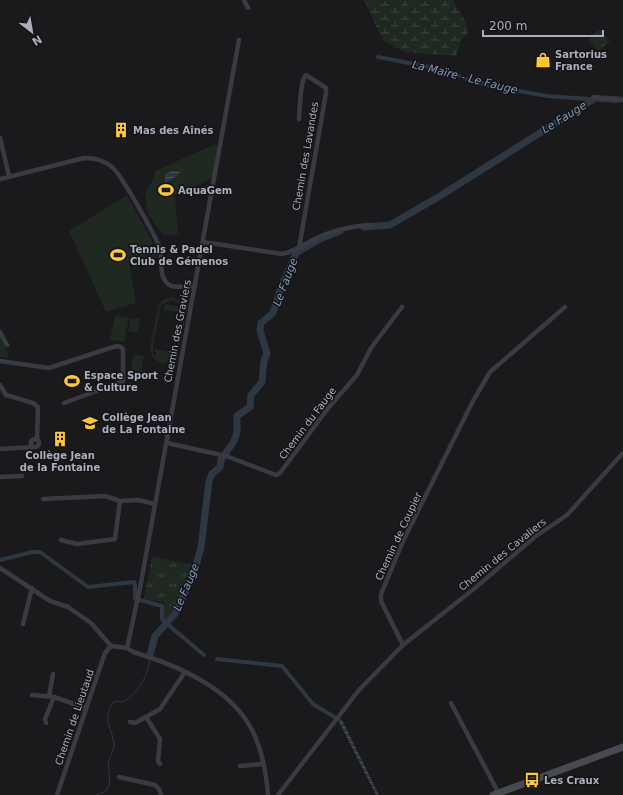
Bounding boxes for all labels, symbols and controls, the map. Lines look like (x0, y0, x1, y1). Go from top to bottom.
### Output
north arrow (12, 12, 52, 52)
scale bar (483, 12, 603, 38)
text: 200 m (489, 19, 527, 33)
text: N (30, 32, 44, 48)
place label: Sartorius France (555, 49, 607, 72)
shop icon: Sartorius France (534, 51, 552, 69)
water label: La Maïre - Le Fauge (411, 58, 519, 97)
water label: Le Fauge (540, 98, 589, 136)
street label: Chemin des Lavandes (291, 101, 320, 211)
building icon: Mas des Aînés (112, 121, 130, 139)
place label: Mas des Aînés (133, 125, 214, 136)
sports icon: AquaGem (157, 181, 175, 199)
place label: AquaGem (178, 185, 232, 196)
place label: Tennis & Padel Club de Gémenos (130, 244, 228, 267)
sports icon: Tennis & Padel Club de Gémenos (109, 246, 127, 264)
water label: Le Fauge (270, 256, 301, 308)
street label: Chemin des Graviers (162, 279, 193, 383)
place label: Espace Sport & Culture (84, 370, 158, 393)
sports icon: Espace Sport & Culture (63, 372, 81, 390)
street label: Chemin du Fauge (277, 385, 338, 461)
place label: Collège Jean de La Fontaine (102, 412, 186, 435)
school or university icon: Collège Jean de La Fontaine (81, 414, 99, 432)
building icon: Collège Jean de la Fontaine (51, 430, 69, 448)
place label: Collège Jean de la Fontaine (20, 450, 100, 473)
street label: Chemin de Coupier (373, 490, 424, 582)
street label: Chemin des Cavaliers (457, 516, 548, 593)
water label: Le Fauge (171, 561, 202, 613)
street label: Chemin de Lieutaud (53, 668, 96, 767)
bus stop icon: Les Craux (523, 771, 541, 789)
place label: Les Craux (544, 775, 600, 786)

